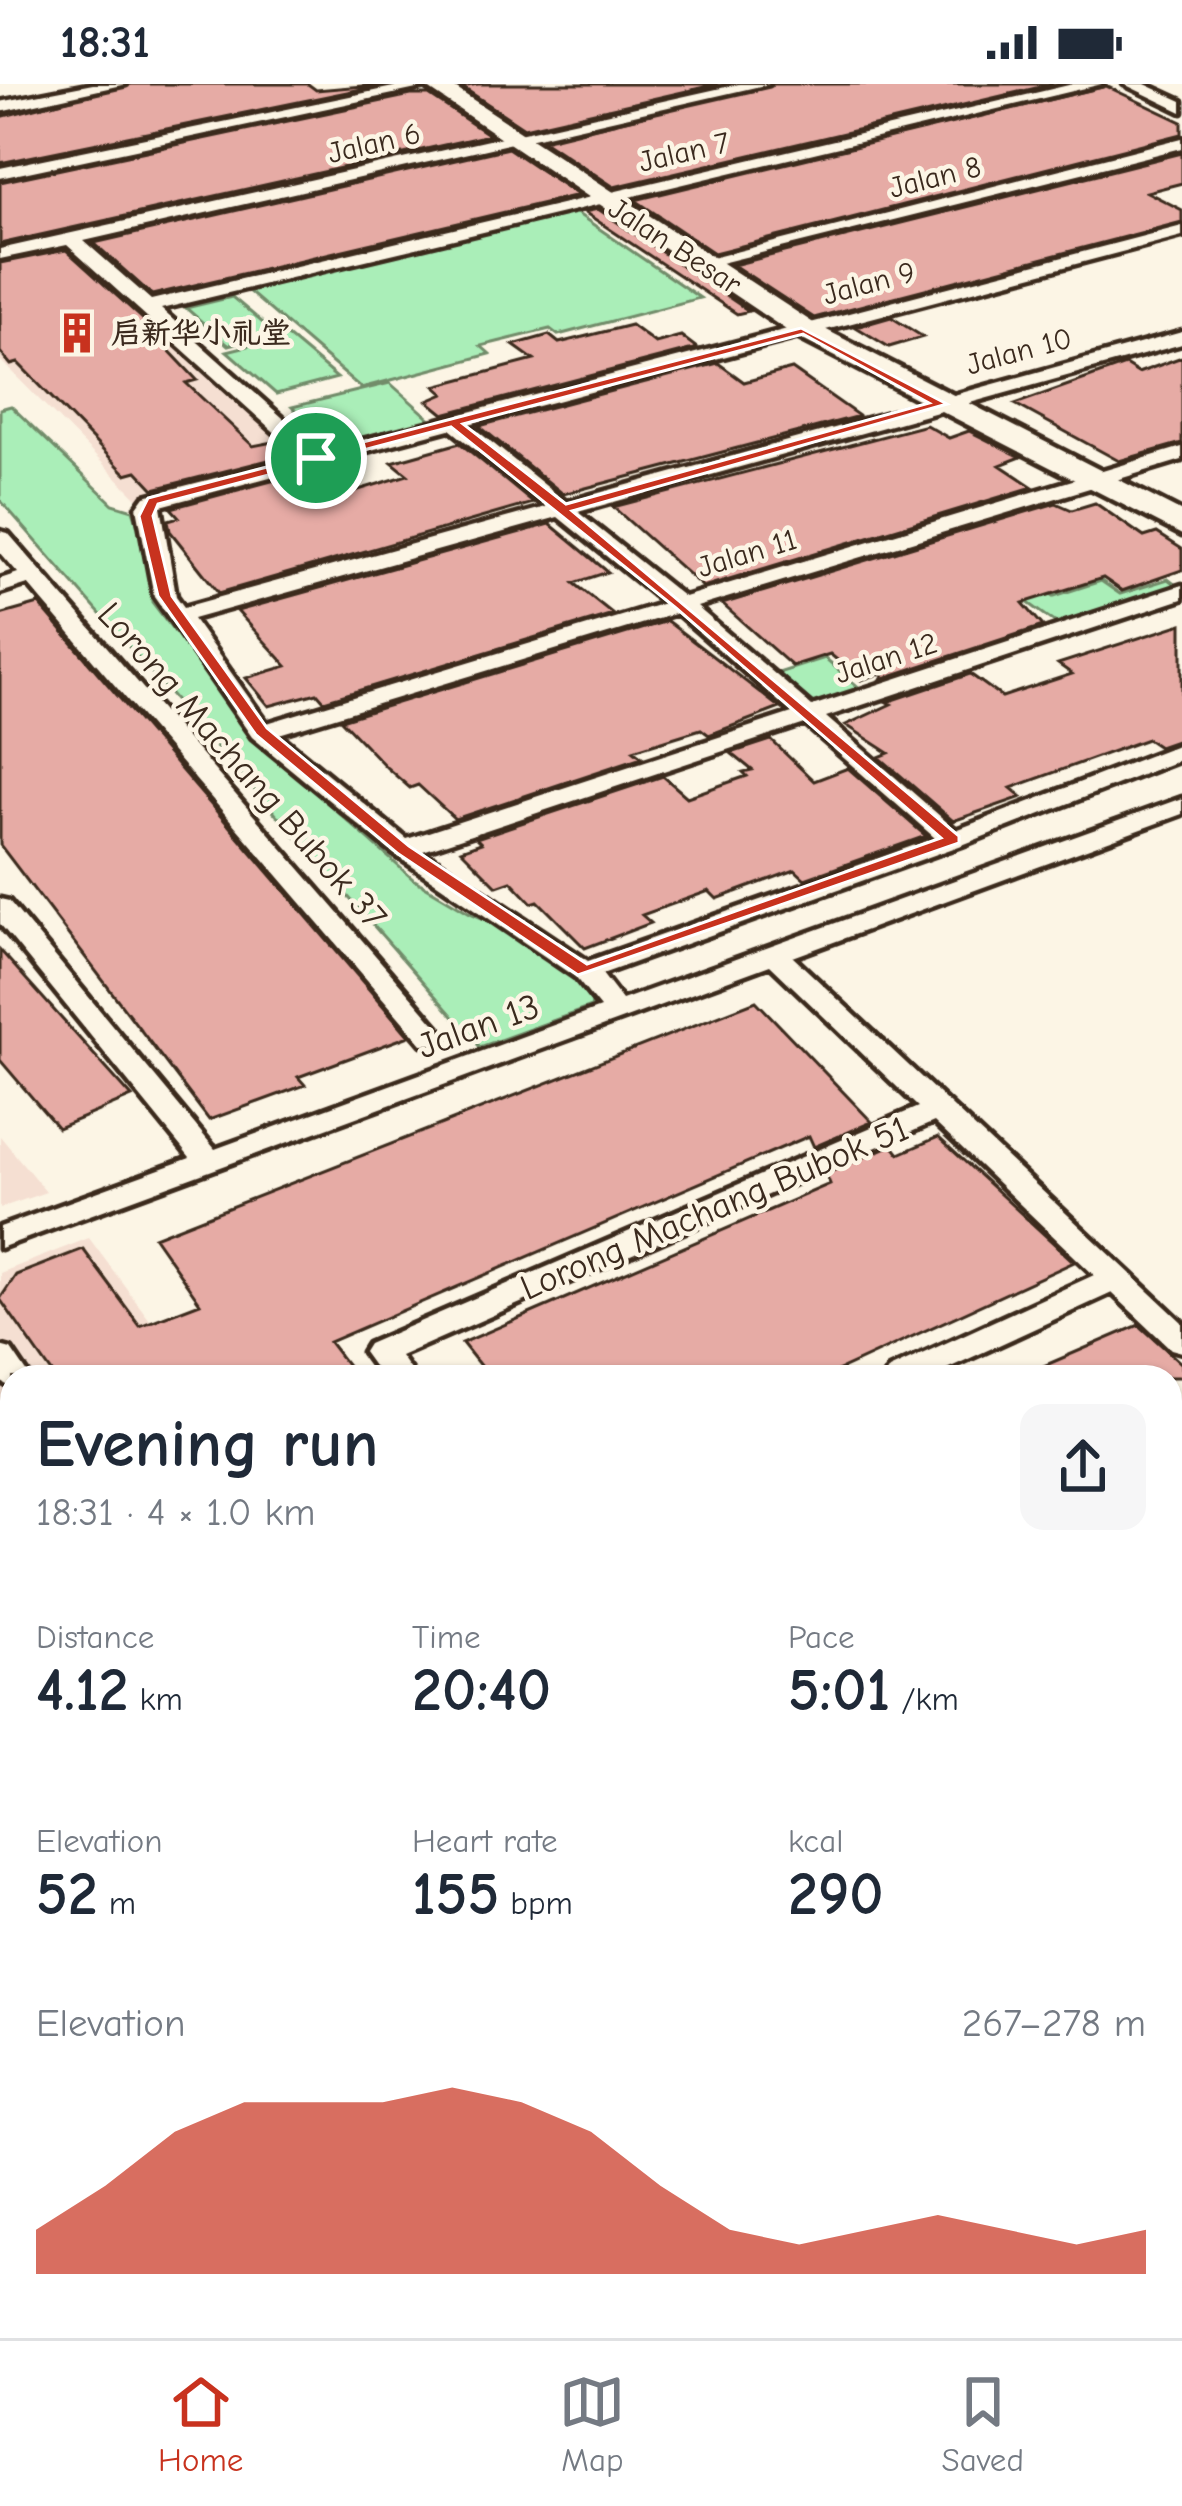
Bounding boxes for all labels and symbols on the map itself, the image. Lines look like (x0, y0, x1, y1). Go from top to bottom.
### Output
street label: Jalan 6 (324, 116, 424, 171)
street label: Jalan 7 (635, 125, 733, 180)
street label: Jalan 8 (886, 149, 985, 206)
street label: Jalan Besar (602, 191, 748, 302)
street label: Jalan 9 (819, 254, 919, 313)
building icon: 启新华小礼堂 (54, 310, 100, 356)
place label: 启新华小礼堂 (111, 316, 291, 351)
street label: Jalan 10 (962, 321, 1076, 382)
pin (265, 407, 367, 509)
street label: Jalan 11 (693, 522, 801, 585)
street label: Lorong Machang Bubok 37 (89, 594, 395, 937)
street label: Jalan 12 (831, 626, 942, 691)
street label: Jalan 13 (412, 986, 545, 1067)
street label: Lorong Machang Bubok 51 (514, 1108, 915, 1309)

